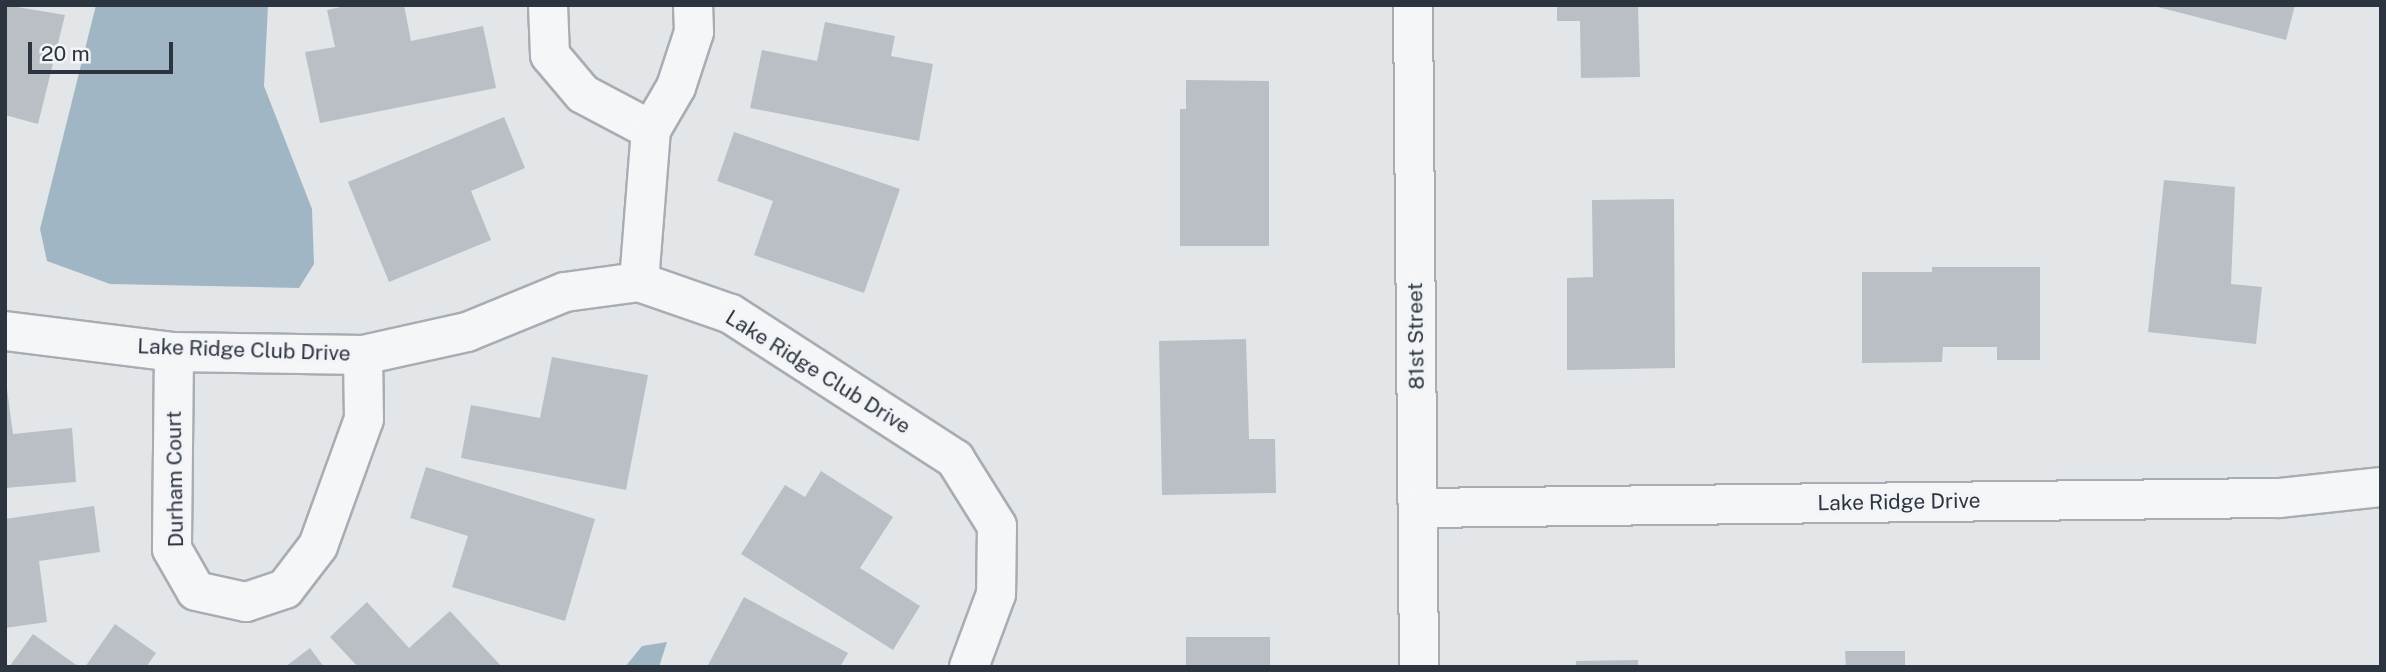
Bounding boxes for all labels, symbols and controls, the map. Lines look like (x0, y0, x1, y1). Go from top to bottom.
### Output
scale bar (32, 28, 177, 72)
text: 20 m (41, 41, 90, 66)
street label: 81st Street (1402, 282, 1430, 390)
street label: Lake Ridge Club Drive (721, 305, 915, 439)
street label: Lake Ridge Club Drive (137, 334, 351, 366)
street label: Durham Court (161, 410, 189, 548)
street label: Lake Ridge Drive (1817, 488, 1981, 516)

